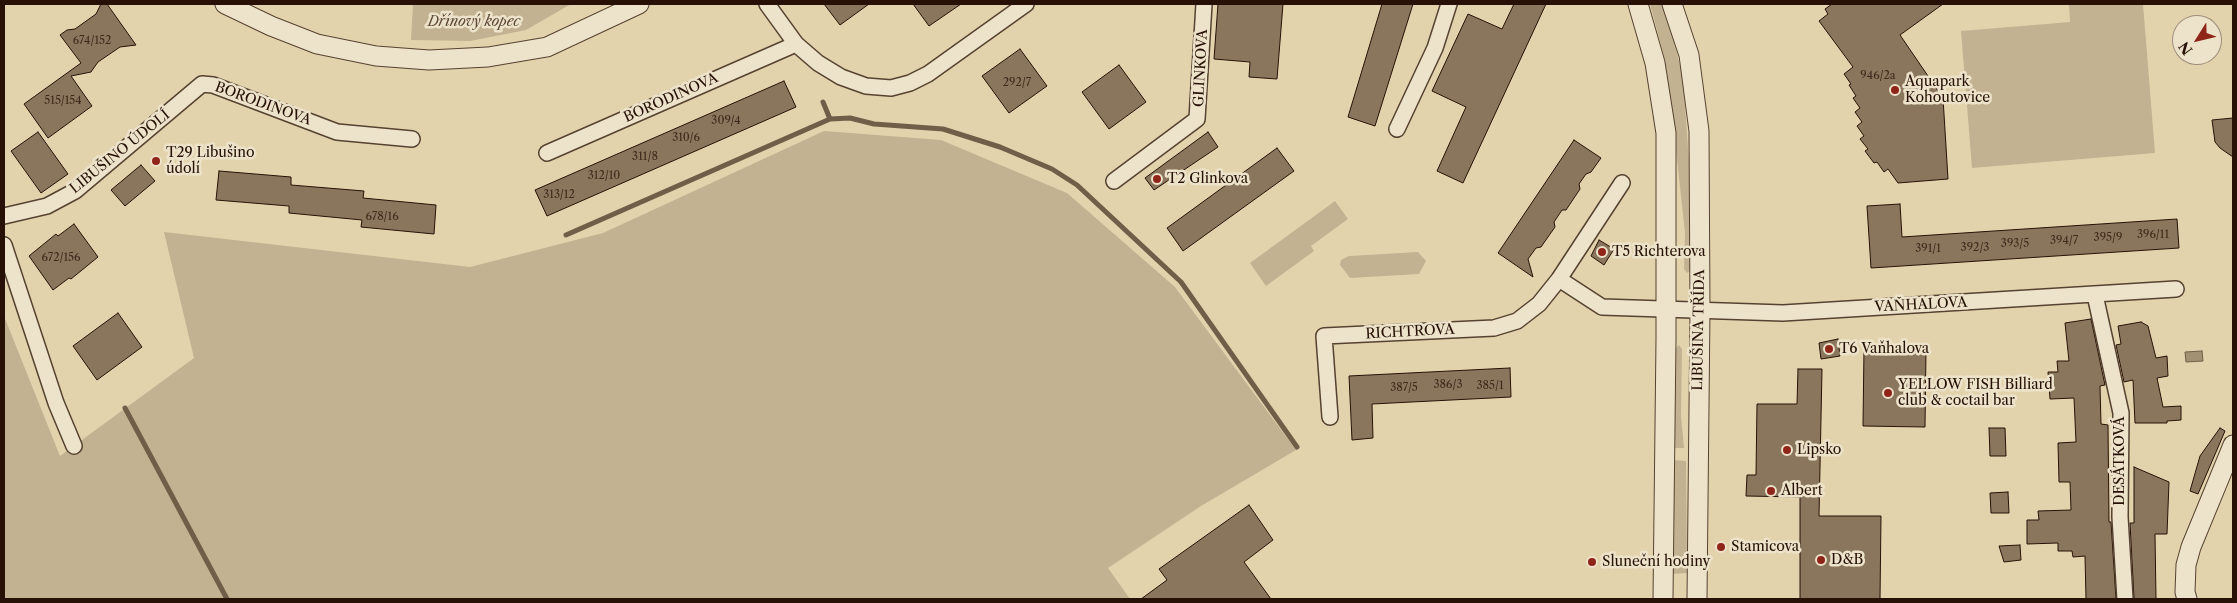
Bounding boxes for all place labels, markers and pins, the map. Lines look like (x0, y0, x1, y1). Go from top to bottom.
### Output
place label: Aquapark Kohoutovice (1905, 74, 1990, 106)
marker: Aquapark Kohoutovice (1889, 84, 1901, 96)
place label: T29 Libušino údolí (166, 145, 255, 178)
marker: T29 Libušino údolí (150, 155, 162, 167)
place label: T2 Glinkova (1167, 171, 1248, 187)
marker: T2 Glinkova (1151, 173, 1163, 185)
place label: T5 Richterova (1612, 244, 1706, 260)
marker: T5 Richterova (1596, 246, 1608, 258)
place label: T6 Vaňhalova (1839, 341, 1929, 357)
marker: T6 Vaňhalova (1823, 343, 1835, 355)
place label: YELLOW FISH Billiard club & coctail bar (1898, 377, 2053, 410)
marker: YELLOW FISH Billiard club & coctail bar (1882, 387, 1894, 399)
place label: Lipsko (1797, 442, 1841, 458)
marker: Lipsko (1781, 444, 1793, 456)
place label: Albert (1781, 483, 1823, 499)
marker: Albert (1765, 485, 1777, 497)
place label: Stamicova (1731, 539, 1799, 555)
marker: Stamicova (1715, 541, 1727, 553)
place label: D&B (1831, 552, 1863, 568)
place label: Sluneční hodiny (1602, 554, 1710, 570)
marker: D&B (1815, 554, 1827, 566)
marker: Sluneční hodiny (1586, 556, 1598, 568)

